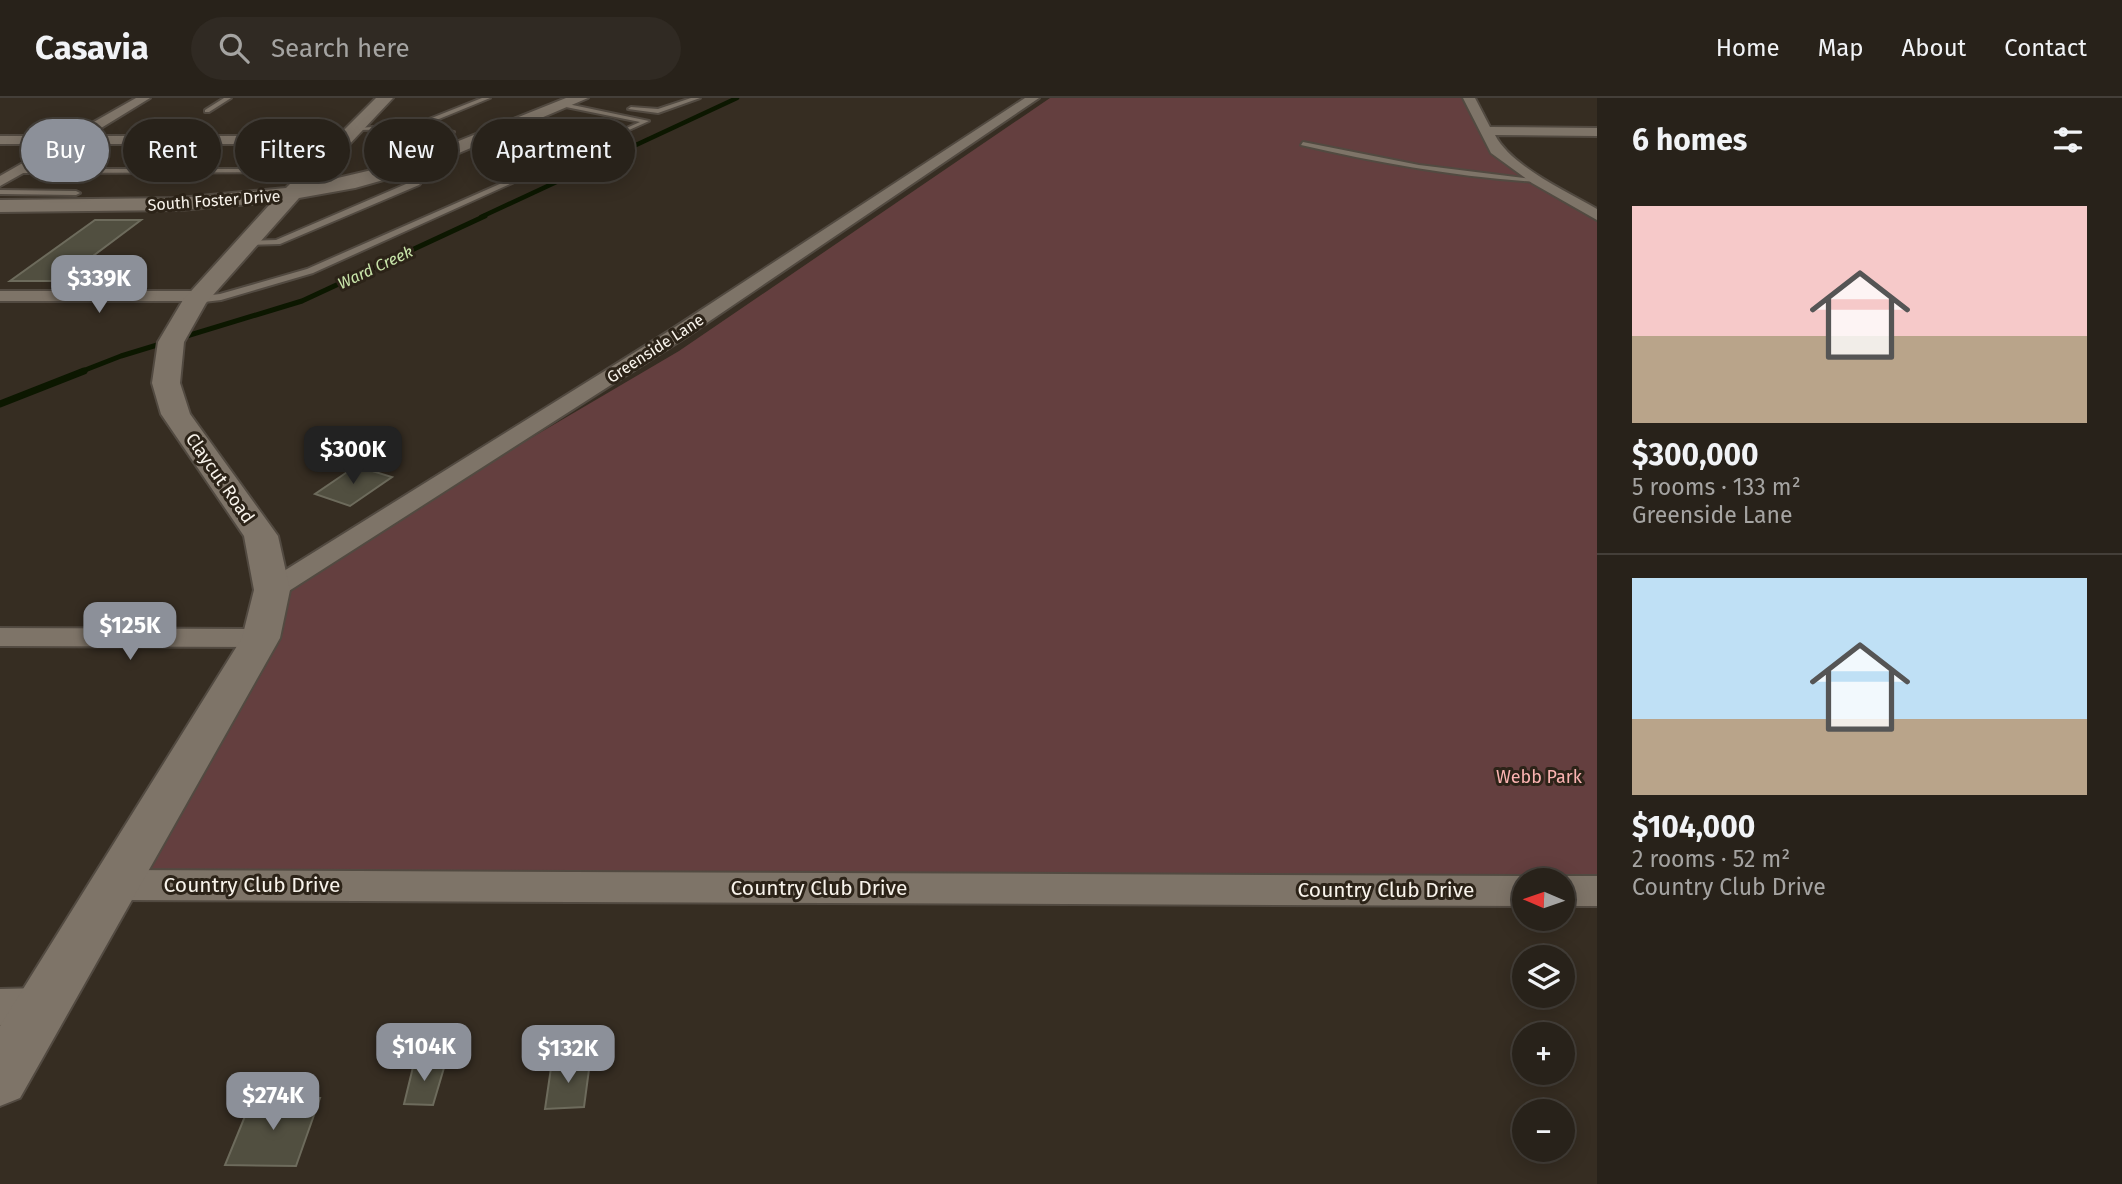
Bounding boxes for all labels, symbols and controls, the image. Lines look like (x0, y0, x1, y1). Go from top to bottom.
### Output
search box (191, 17, 681, 80)
text: Casavia (35, 28, 149, 68)
icon: search (215, 29, 253, 67)
text: Search here (271, 33, 410, 64)
text: Home (1716, 34, 1780, 62)
text: Map (1818, 34, 1864, 62)
text: About (1902, 34, 1966, 62)
text: Contact (2004, 34, 2087, 62)
chip: Buy (21, 119, 109, 182)
chip: Rent (123, 119, 221, 182)
chip: Filters (235, 119, 350, 182)
chip: New (364, 119, 458, 182)
chip: Apartment (472, 119, 635, 182)
icon: filters (2049, 121, 2087, 159)
text: 6 homes (1632, 122, 1747, 158)
street label: South Foster Drive (147, 186, 281, 215)
water label: Ward Creek (335, 242, 416, 293)
icon: home (1797, 252, 1923, 378)
pin: $339K (50, 256, 148, 315)
text: $339K (67, 264, 131, 292)
street label: Greenside Lane (603, 310, 707, 387)
pin: $300K (304, 426, 402, 486)
street label: Claycut Road (181, 429, 259, 527)
text: $300K (320, 435, 386, 463)
text: $300,000 (1632, 437, 1759, 473)
text: 5 rooms · 133 m² (1632, 473, 1801, 501)
text: Greenside Lane (1632, 501, 1793, 529)
pin: $125K (81, 602, 179, 662)
text: $125K (99, 611, 161, 639)
icon: home (1797, 624, 1923, 750)
park label: Webb Park (1496, 766, 1583, 788)
text: $104,000 (1632, 809, 1755, 845)
text: 2 rooms · 52 m² (1632, 845, 1790, 873)
north arrow (1512, 868, 1575, 931)
map controls (1512, 868, 1575, 1162)
street label: Country Club Drive (164, 872, 340, 898)
text: Country Club Drive (1632, 873, 1826, 901)
street label: Country Club Drive (731, 875, 907, 901)
street label: Country Club Drive (1298, 877, 1474, 903)
button: layers (1512, 945, 1575, 1008)
button: + (1512, 1022, 1575, 1085)
pin: $104K (375, 1024, 473, 1083)
pin: $132K (519, 1026, 617, 1085)
text: $104K (392, 1032, 456, 1060)
text: $132K (538, 1034, 598, 1062)
pin: $274K (224, 1072, 322, 1132)
text: $274K (242, 1081, 304, 1109)
button: − (1512, 1099, 1575, 1162)

